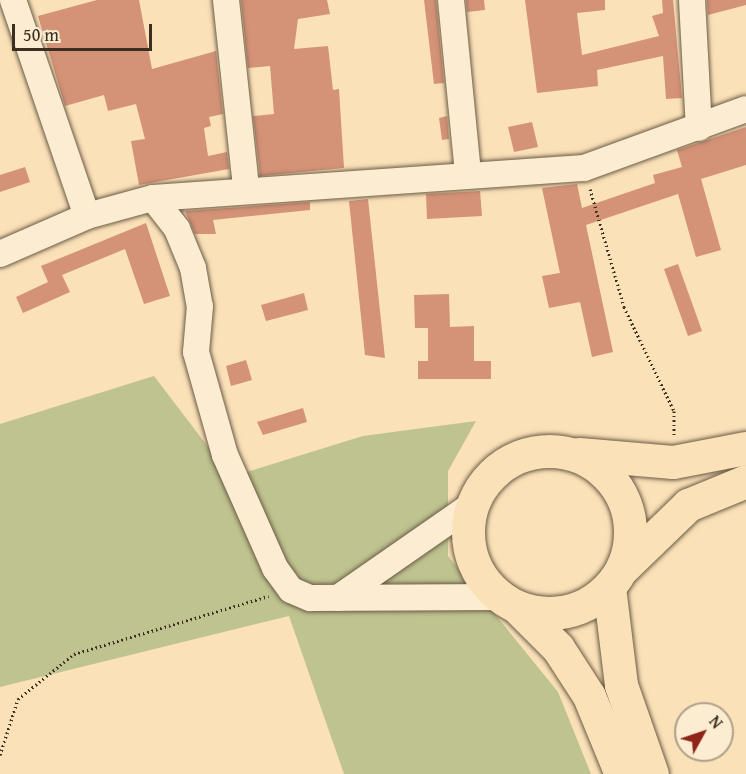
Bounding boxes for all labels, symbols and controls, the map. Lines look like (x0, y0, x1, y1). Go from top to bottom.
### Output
scale bar (15, 12, 154, 50)
text: 50 m (23, 21, 59, 48)
north arrow (674, 702, 734, 762)
text: N (704, 710, 729, 734)

